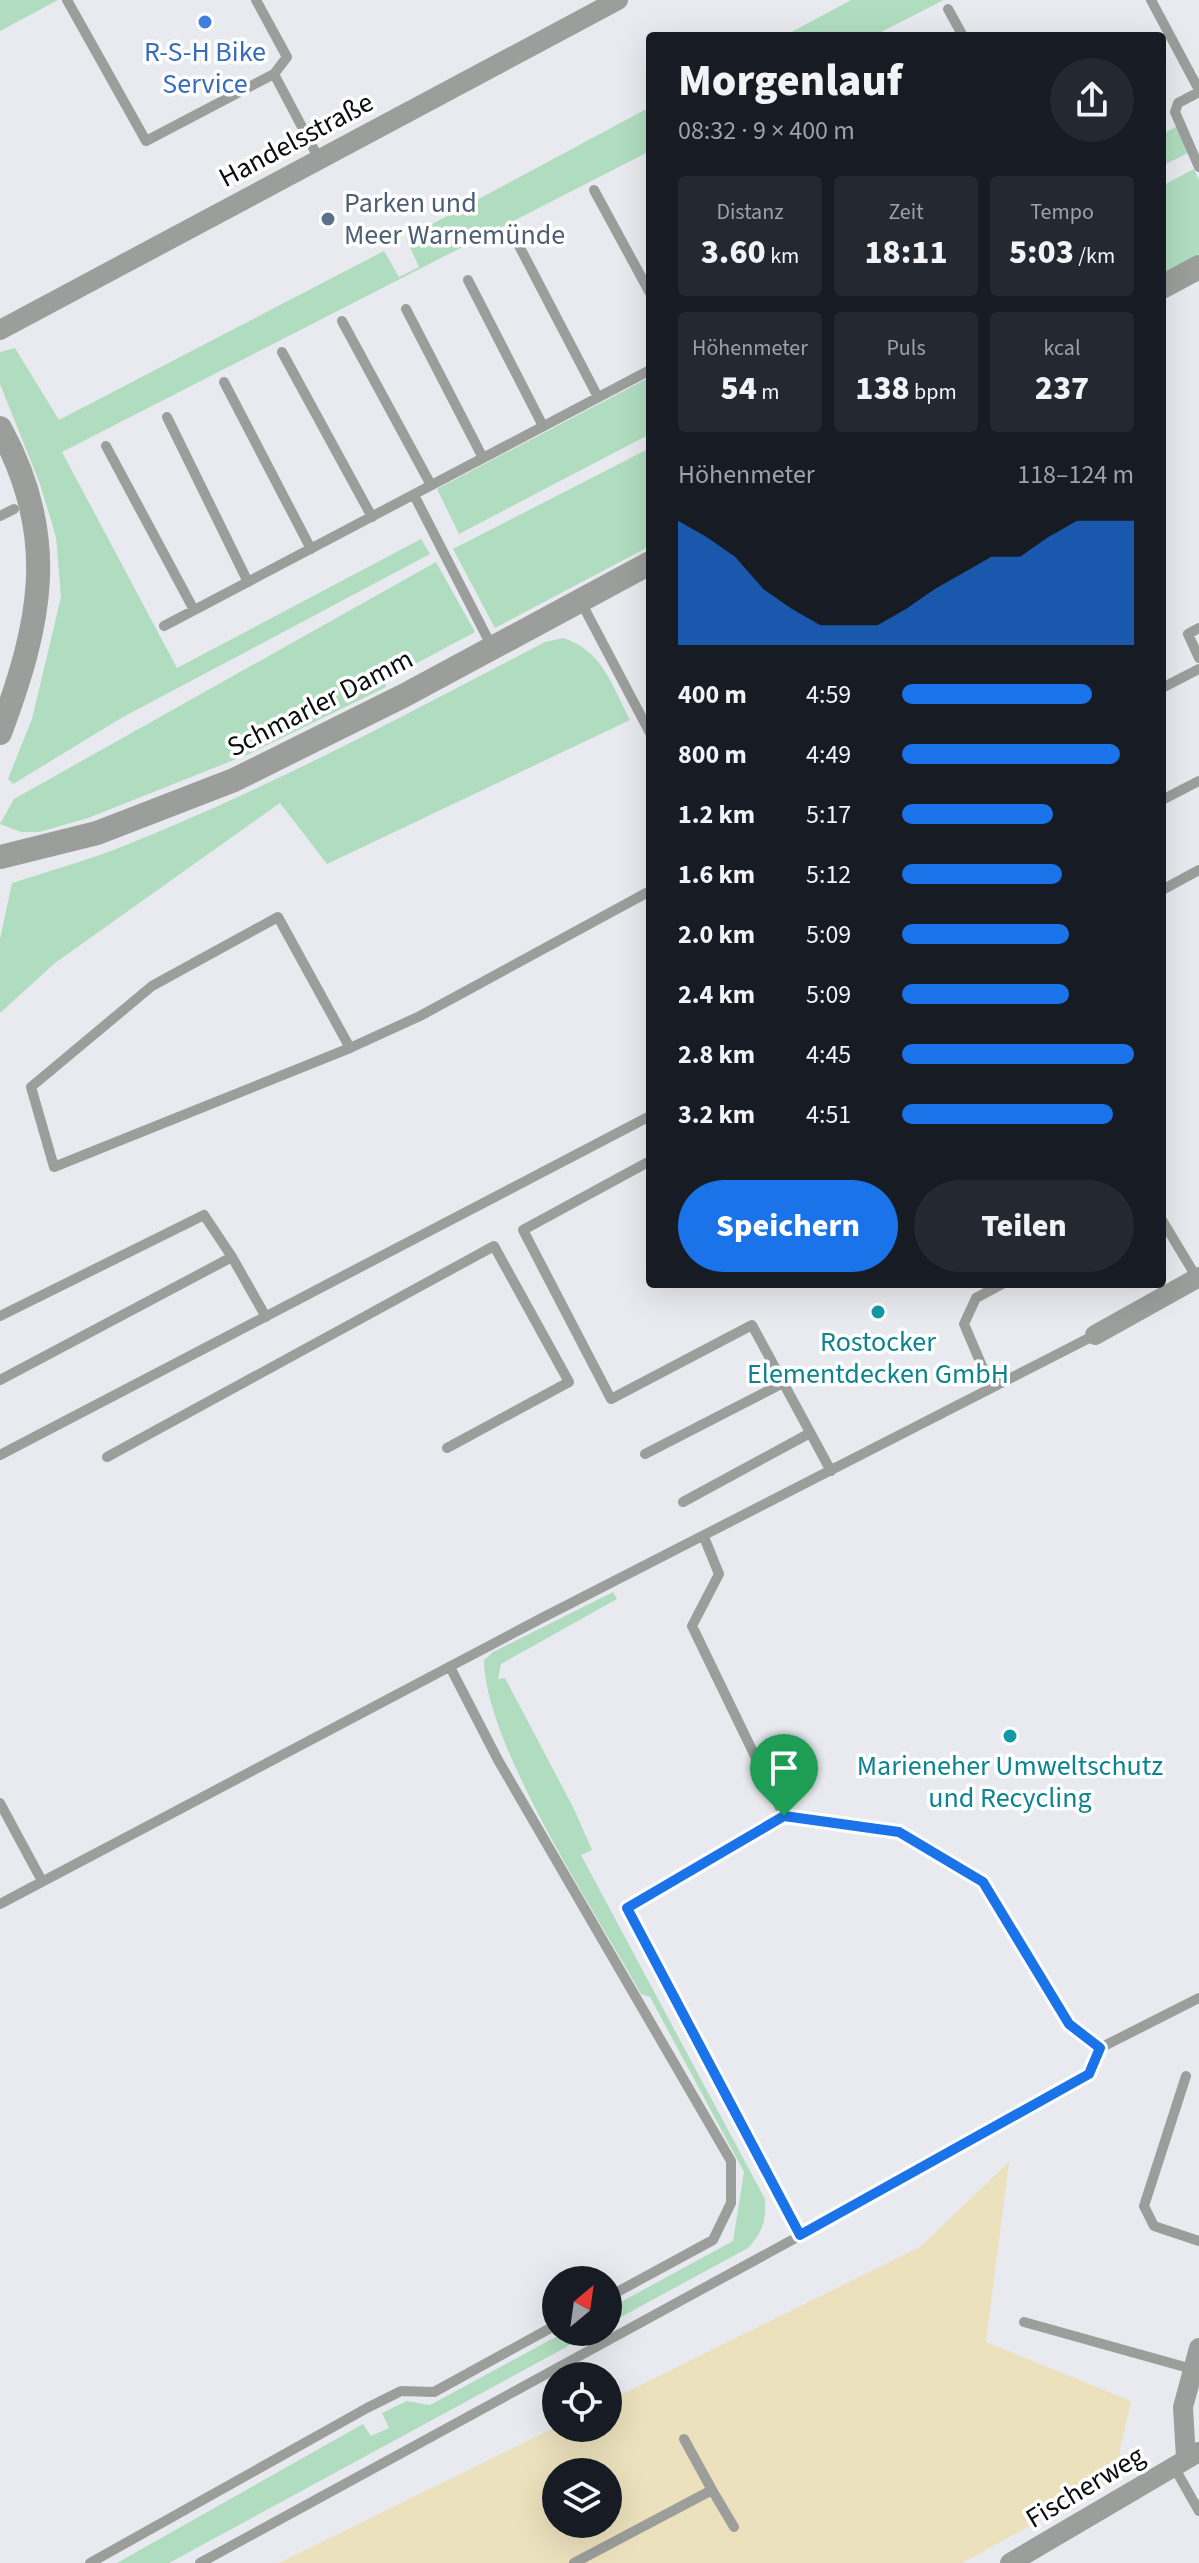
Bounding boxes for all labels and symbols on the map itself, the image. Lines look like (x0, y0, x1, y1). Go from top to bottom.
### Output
marker: R-S-H Bike Service (196, 13, 214, 31)
place label: R-S-H Bike Service (144, 32, 266, 104)
street label: Handelsstraße (212, 82, 380, 198)
place label: Parken und Meer Warnemünde (344, 183, 565, 255)
marker: Parken und Meer Warnemünde (319, 210, 337, 228)
street label: Schmarler Damm (220, 639, 420, 767)
marker: Rostocker Elementdecken GmbH (869, 1303, 887, 1321)
place label: Rostocker Elementdecken GmbH (747, 1322, 1009, 1394)
marker: Marieneher Umweltschutz und Recycling (1001, 1727, 1019, 1745)
pin (750, 1734, 818, 1816)
place label: Marieneher Umweltschutz und Recycling (857, 1746, 1163, 1818)
north arrow (542, 2266, 622, 2346)
street label: Fischerweg (1018, 2436, 1152, 2538)

